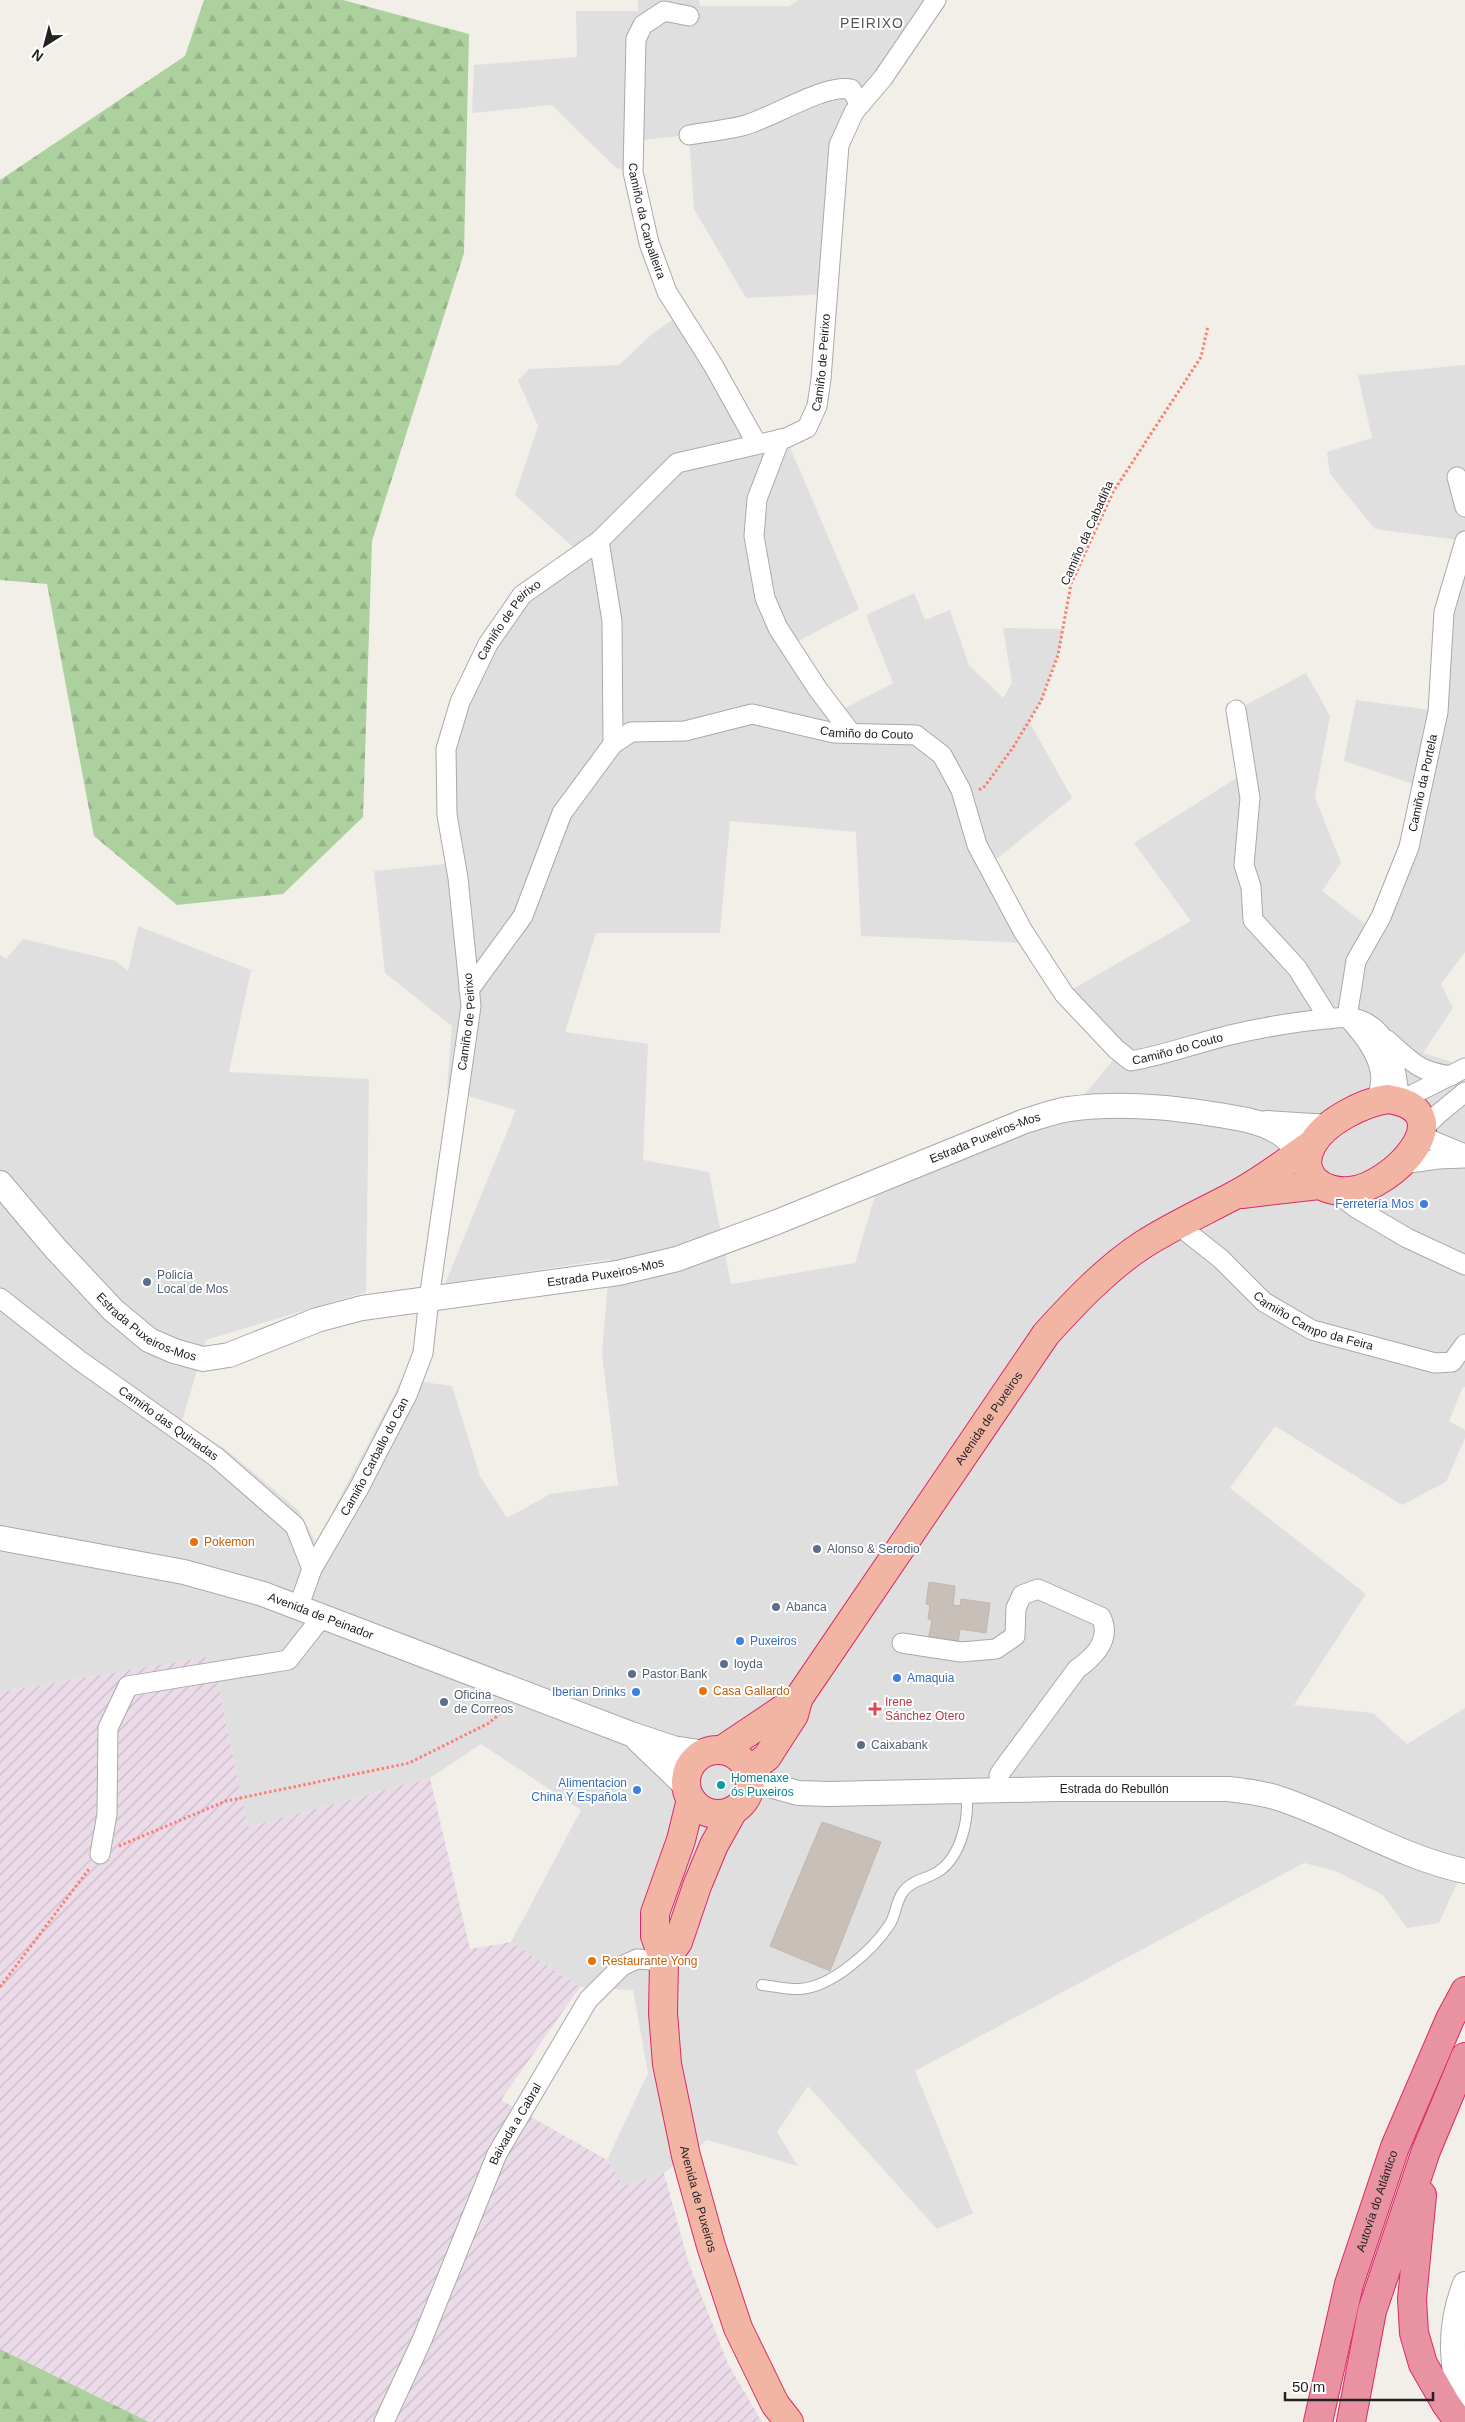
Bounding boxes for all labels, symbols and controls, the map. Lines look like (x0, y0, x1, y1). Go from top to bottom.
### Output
district label: PEIRIXO (840, 15, 904, 31)
north arrow (20, 20, 70, 70)
text: N (29, 46, 46, 65)
street label: Camiño da Carballeira (626, 163, 669, 281)
street label: Camiño de Peirixo (808, 313, 833, 414)
street label: Camiño da Cabadiña (1058, 478, 1116, 587)
street label: Camiño de Peirixo (474, 577, 544, 663)
street label: Camiño do Couto (819, 723, 914, 742)
street label: Camiño da Portela (1405, 733, 1440, 833)
street label: Camiño de Peirixo (455, 972, 478, 1071)
street label: Camiño do Couto (1131, 1030, 1225, 1068)
street label: Estrada Puxeiros-Mos (928, 1110, 1042, 1166)
place label: Ferretería Mos (1335, 1197, 1414, 1211)
marker: Ferretería Mos (1418, 1198, 1430, 1210)
street label: Estrada Puxeiros-Mos (546, 1255, 665, 1290)
place label: Policía Local de Mos (157, 1268, 228, 1296)
marker: Policía Local de Mos (141, 1276, 153, 1288)
street label: Camiño Campo da Feira (1250, 1288, 1375, 1353)
street label: Estrada Puxeiros-Mos (93, 1290, 198, 1364)
street label: Avenida de Puxeiros (952, 1369, 1025, 1468)
street label: Camiño das Quinadas (116, 1383, 221, 1463)
street label: Camiño Carballo do Can (337, 1395, 411, 1518)
place label: Pokemon (204, 1535, 255, 1549)
marker: Pokemon (188, 1536, 200, 1548)
place label: Alonso & Serodio (827, 1542, 920, 1556)
marker: Alonso & Serodio (811, 1543, 823, 1555)
street label: Avenida de Peinador (266, 1590, 375, 1642)
place label: Abanca (786, 1600, 827, 1614)
marker: Abanca (770, 1601, 782, 1613)
place label: Puxeiros (750, 1634, 797, 1648)
marker: Puxeiros (734, 1635, 746, 1647)
place label: loyda (734, 1657, 763, 1671)
marker: loyda (718, 1658, 730, 1670)
place label: Pastor Bank (642, 1667, 708, 1681)
marker: Pastor Bank (626, 1668, 638, 1680)
place label: Amaquia (907, 1671, 955, 1685)
marker: Amaquia (891, 1672, 903, 1684)
place label: Casa Gallardo (713, 1684, 790, 1698)
place label: Iberian Drinks (552, 1685, 626, 1699)
marker: Casa Gallardo (697, 1685, 709, 1697)
marker: Iberian Drinks (630, 1686, 642, 1698)
place label: Oficina de Correos (454, 1688, 513, 1716)
place label: Irene Sánchez Otero (885, 1695, 965, 1723)
marker: Oficina de Correos (438, 1696, 450, 1708)
marker: Irene Sánchez Otero (869, 1703, 881, 1715)
place label: Caixabank (871, 1738, 929, 1752)
marker: Caixabank (855, 1739, 867, 1751)
place label: Homenaxe ós Puxeiros (731, 1771, 794, 1799)
place label: Alimentacion China Y Española (531, 1776, 627, 1804)
marker: Homenaxe ós Puxeiros (715, 1779, 727, 1791)
street label: Estrada do Rebullón (1060, 1782, 1169, 1796)
marker: Alimentacion China Y Española (631, 1784, 643, 1796)
place label: Restaurante Yong (602, 1954, 697, 1968)
marker: Restaurante Yong (586, 1955, 598, 1967)
street label: Baixada a Cabral (486, 2081, 544, 2167)
street label: Avenida de Puxeiros (677, 2144, 720, 2254)
street label: Autovía do Atlántico (1353, 2148, 1401, 2254)
scale bar (1285, 2370, 1432, 2402)
text: 50 m (1292, 2378, 1325, 2395)

